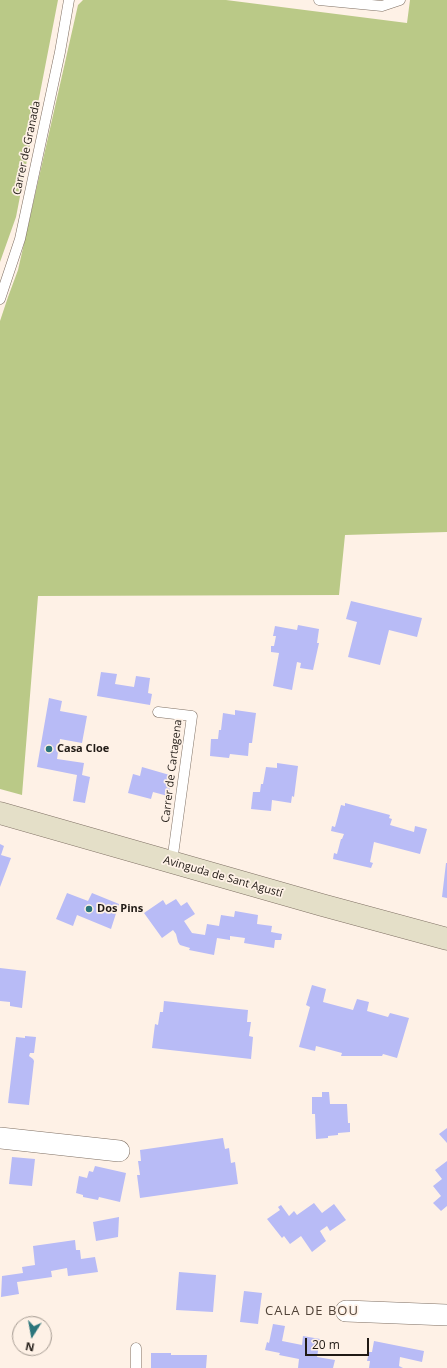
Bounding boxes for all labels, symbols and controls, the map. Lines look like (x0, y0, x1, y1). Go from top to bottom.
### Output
street label: Carrer de Granada (11, 100, 43, 196)
street label: Carrer de Cartagena (159, 719, 185, 823)
place label: Casa Cloe (57, 742, 109, 756)
marker: Casa Cloe (44, 744, 54, 754)
street label: Avinguda de Sant Agustí (162, 854, 284, 900)
place label: Dos Pins (97, 902, 143, 916)
marker: Dos Pins (84, 904, 94, 914)
district label: CALA DE BOU (265, 1303, 359, 1319)
north arrow (12, 1316, 52, 1356)
scale bar (307, 1330, 371, 1356)
text: 20 m (312, 1336, 340, 1353)
text: N (24, 1339, 36, 1356)

